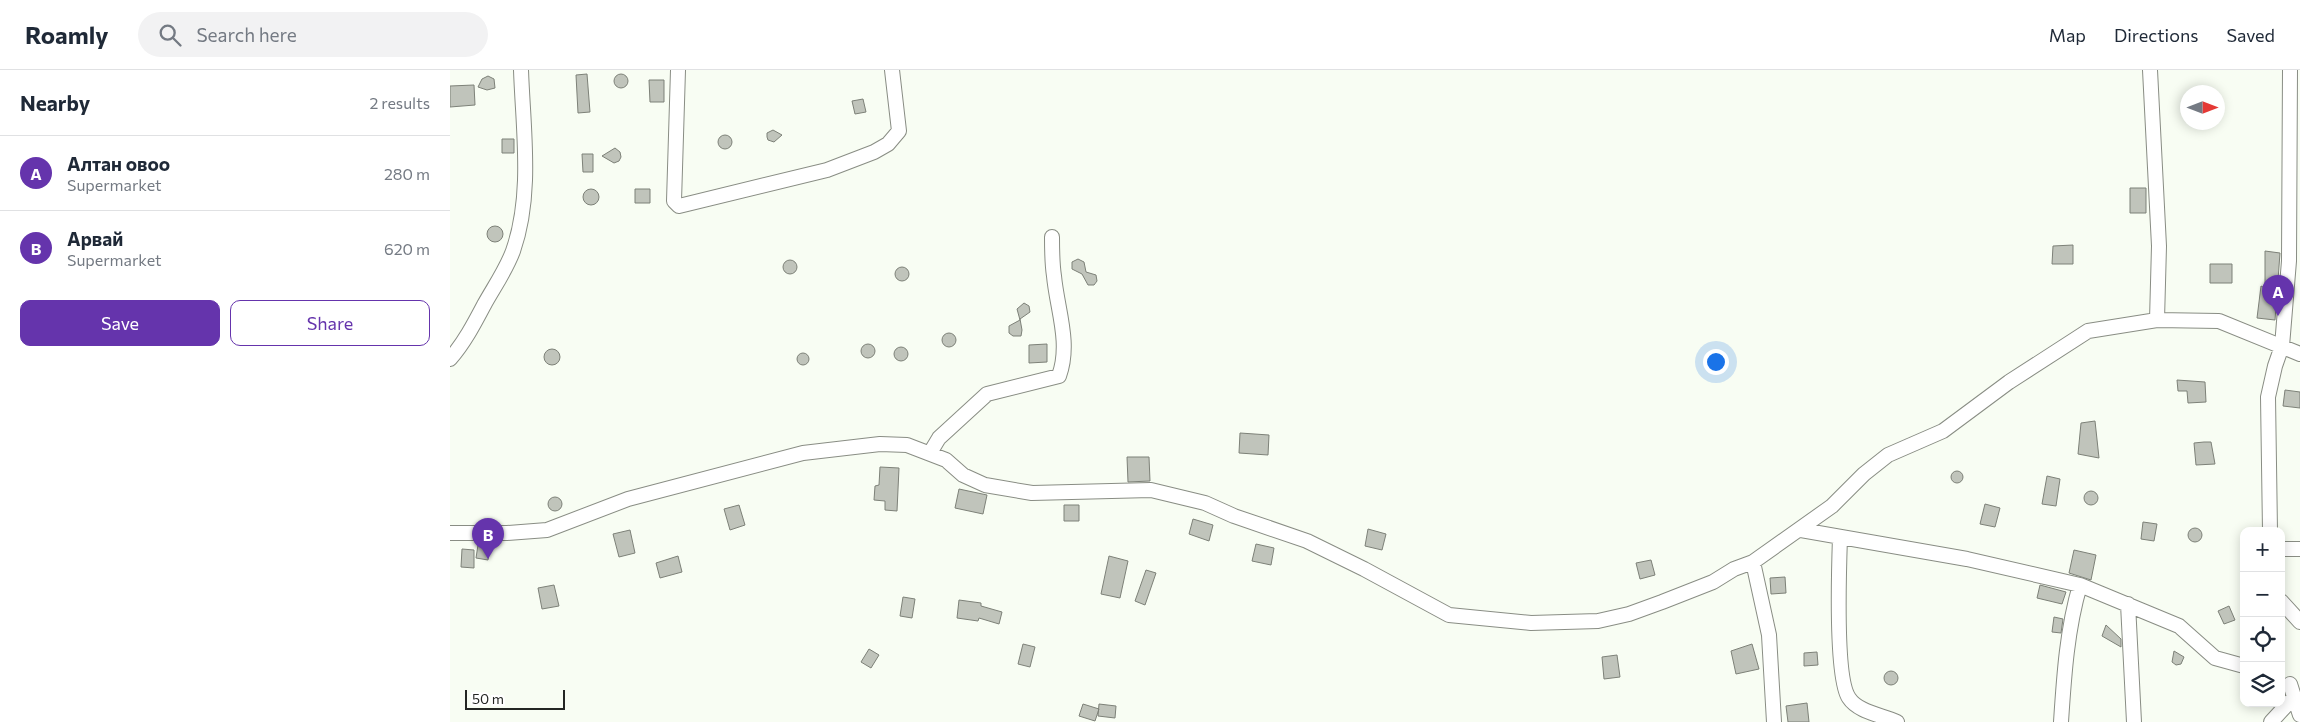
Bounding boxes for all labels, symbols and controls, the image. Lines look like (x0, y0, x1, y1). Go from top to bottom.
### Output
search box (138, 12, 488, 57)
text: Roamly (25, 20, 108, 49)
icon: search (156, 21, 184, 49)
text: Search here (196, 23, 297, 46)
text: Map (2049, 24, 2086, 46)
text: Directions (2114, 24, 2198, 46)
text: Saved (2226, 24, 2275, 46)
north arrow (2180, 85, 2225, 130)
text: Nearby (20, 90, 90, 115)
text: 2 results (369, 93, 430, 112)
text: Алтан овоо (67, 152, 170, 175)
text: A (30, 164, 42, 183)
text: 280 m (384, 164, 430, 183)
text: Supermarket (67, 175, 162, 194)
text: Арвай (67, 227, 123, 250)
text: B (31, 239, 41, 258)
text: 620 m (384, 239, 430, 258)
text: Supermarket (67, 250, 162, 269)
pin: A (2262, 275, 2294, 316)
button: Save (20, 300, 220, 346)
button: Share (230, 300, 430, 346)
your location (1703, 349, 1729, 375)
pin: B (472, 518, 504, 559)
map controls (2240, 527, 2285, 707)
button: + (2240, 527, 2285, 572)
button: − (2240, 572, 2285, 617)
button: locate (2240, 617, 2285, 662)
button: layers (2240, 662, 2285, 707)
scale bar (465, 687, 565, 710)
text: 50 m (472, 690, 504, 707)

